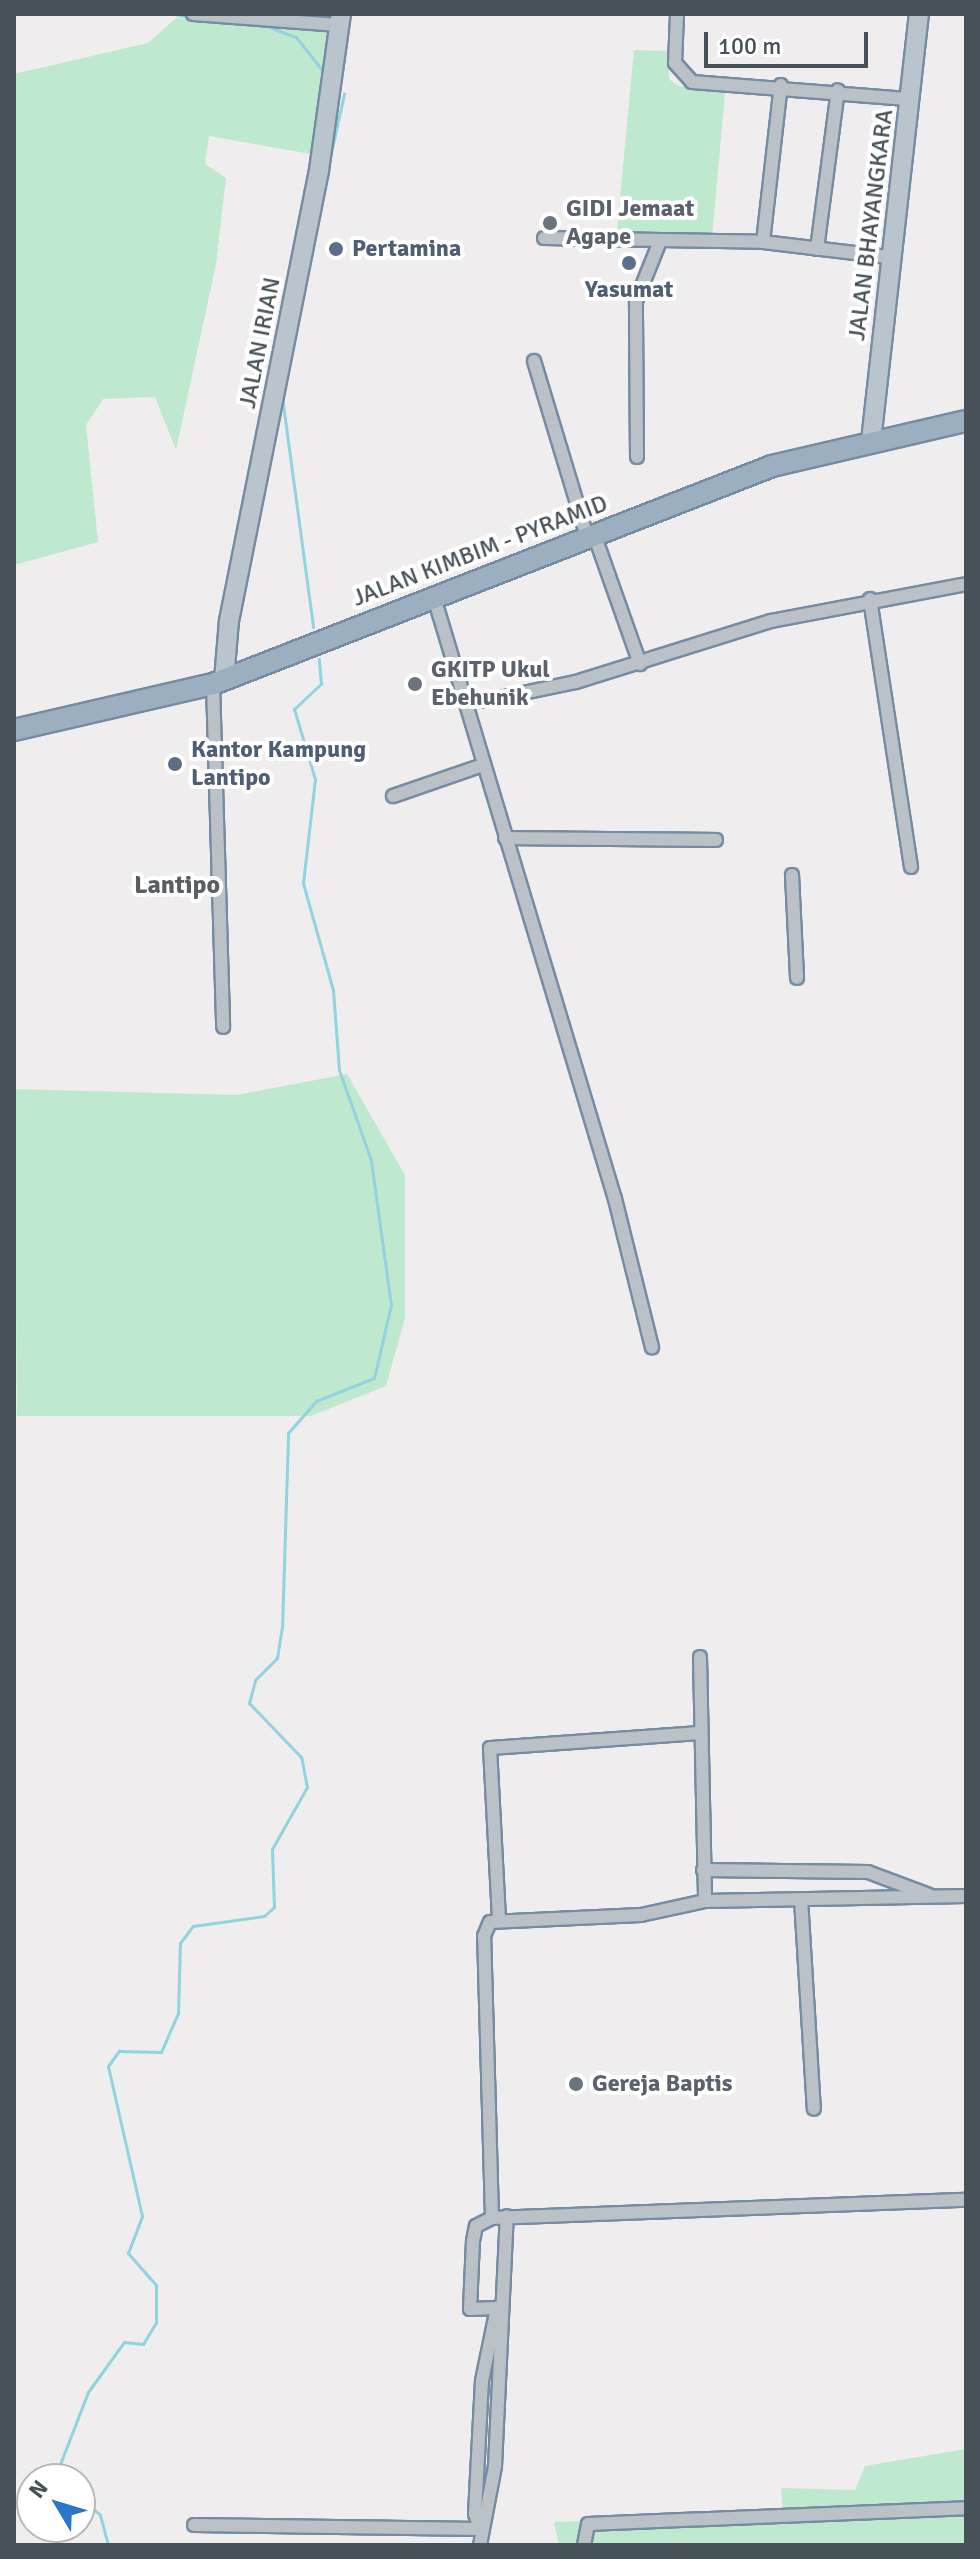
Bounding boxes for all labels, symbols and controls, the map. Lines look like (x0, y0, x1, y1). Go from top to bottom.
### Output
scale bar (708, 16, 872, 66)
text: 100 m (718, 31, 781, 61)
street label: JALAN BHAYANGKARA (843, 108, 899, 342)
place label: GIDI Jemaat Agape (566, 195, 694, 251)
marker: GIDI Jemaat Agape (541, 214, 559, 232)
place label: Pertamina (352, 235, 461, 263)
marker: Pertamina (327, 240, 345, 258)
marker: Yasumat (620, 254, 638, 272)
street label: JALAN IRIAN (233, 275, 287, 411)
place label: Yasumat (585, 276, 673, 304)
street label: JALAN KIMBIM - PYRAMID (348, 489, 612, 613)
place label: GKITP Ukul Ebehunik (431, 656, 550, 712)
marker: GKITP Ukul Ebehunik (406, 675, 424, 693)
place label: Kantor Kampung Lantipo (191, 736, 366, 792)
marker: Kantor Kampung Lantipo (166, 755, 184, 773)
district label: Lantipo (134, 870, 220, 902)
place label: Gereja Baptis (592, 2070, 732, 2098)
marker: Gereja Baptis (567, 2075, 585, 2093)
north arrow (16, 2463, 96, 2543)
text: N (23, 2475, 54, 2503)

